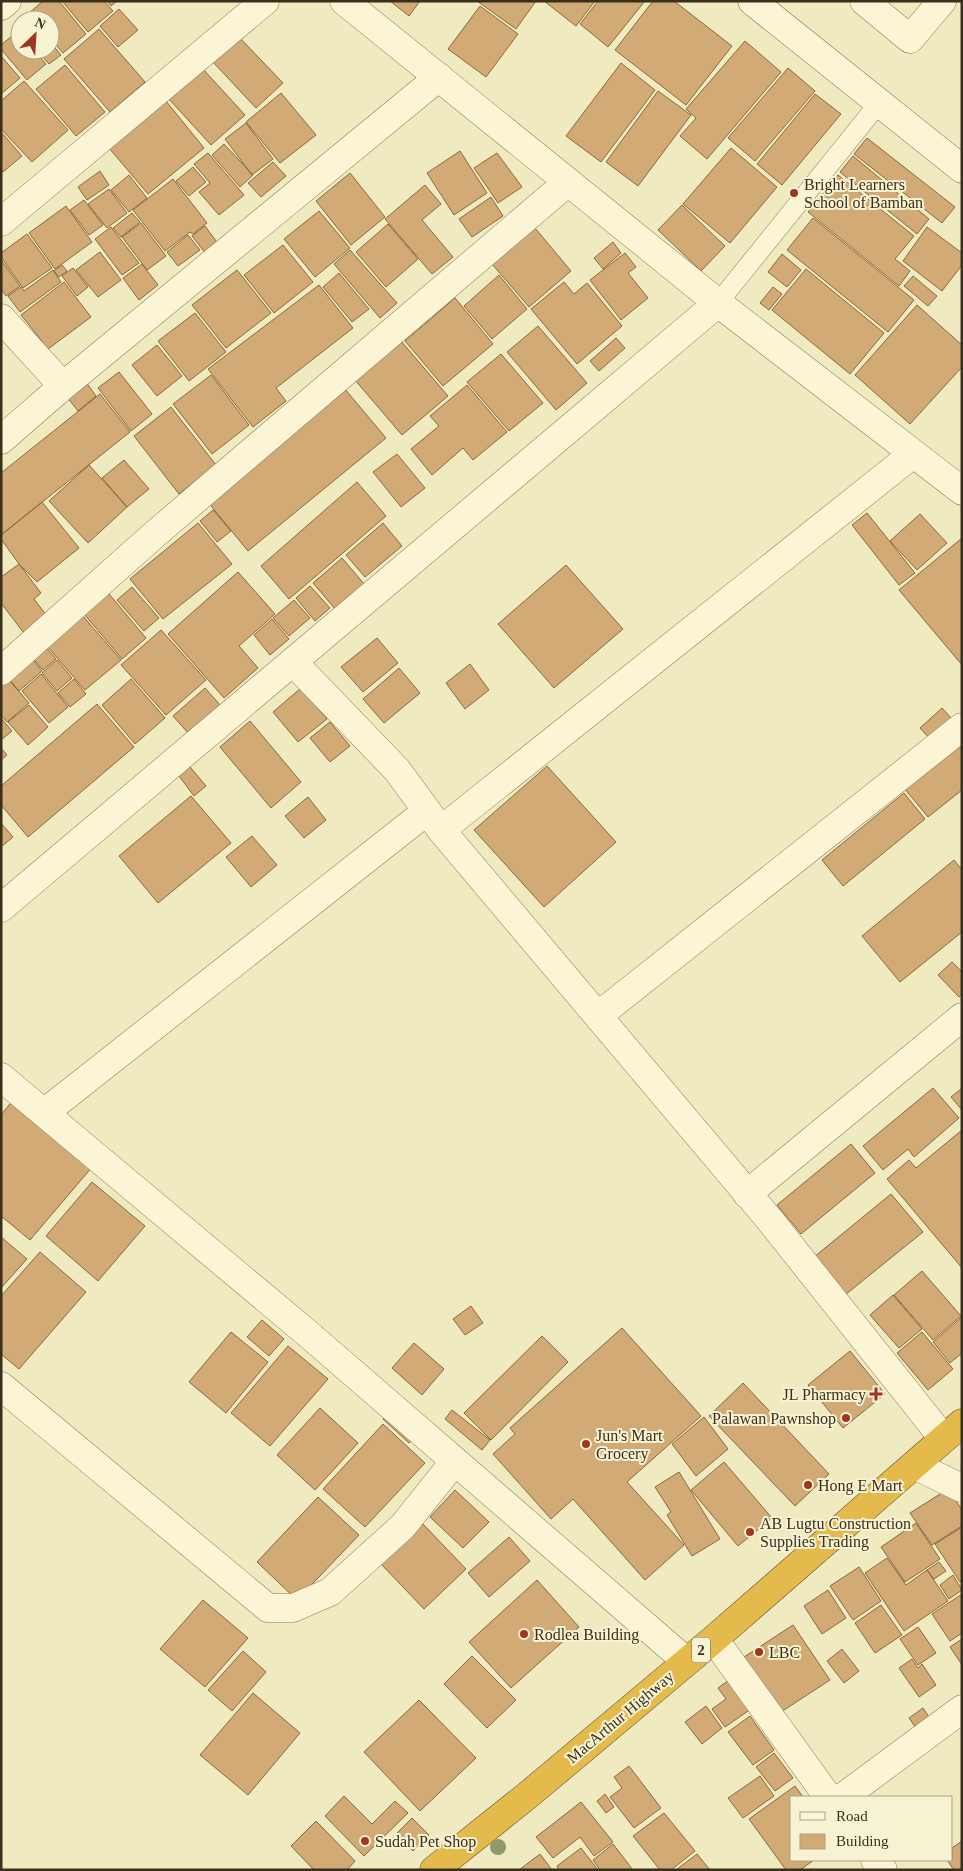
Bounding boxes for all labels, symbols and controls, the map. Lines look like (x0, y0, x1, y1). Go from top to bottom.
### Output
north arrow (10, 10, 60, 60)
text: N (33, 15, 48, 33)
place label: Bright Learners School of Bamban (804, 176, 923, 211)
marker: Bright Learners School of Bamban (788, 187, 800, 199)
place label: JL Pharmacy (783, 1386, 866, 1404)
marker: JL Pharmacy (870, 1388, 882, 1400)
place label: Palawan Pawnshop (712, 1410, 836, 1428)
marker: Palawan Pawnshop (840, 1412, 852, 1424)
place label: Jun's Mart Grocery (596, 1427, 663, 1463)
marker: Jun's Mart Grocery (580, 1438, 592, 1450)
place label: Hong E Mart (818, 1477, 903, 1495)
marker: Hong E Mart (802, 1479, 814, 1491)
place label: AB Lugtu Construction Supplies Trading (760, 1515, 911, 1551)
marker: AB Lugtu Construction Supplies Trading (744, 1526, 756, 1538)
place label: Rodlea Building (534, 1626, 639, 1644)
marker: Rodlea Building (518, 1628, 530, 1640)
road number: 2 (692, 1638, 710, 1662)
place label: LBC (769, 1644, 800, 1661)
marker: LBC (753, 1646, 765, 1658)
street label: MacArthur Highway (563, 1668, 677, 1767)
legend (790, 1796, 953, 1861)
text: Road (836, 1808, 868, 1824)
place label: Sudah Pet Shop (375, 1833, 476, 1851)
text: Building (836, 1833, 889, 1849)
marker: Sudah Pet Shop (359, 1835, 371, 1847)

